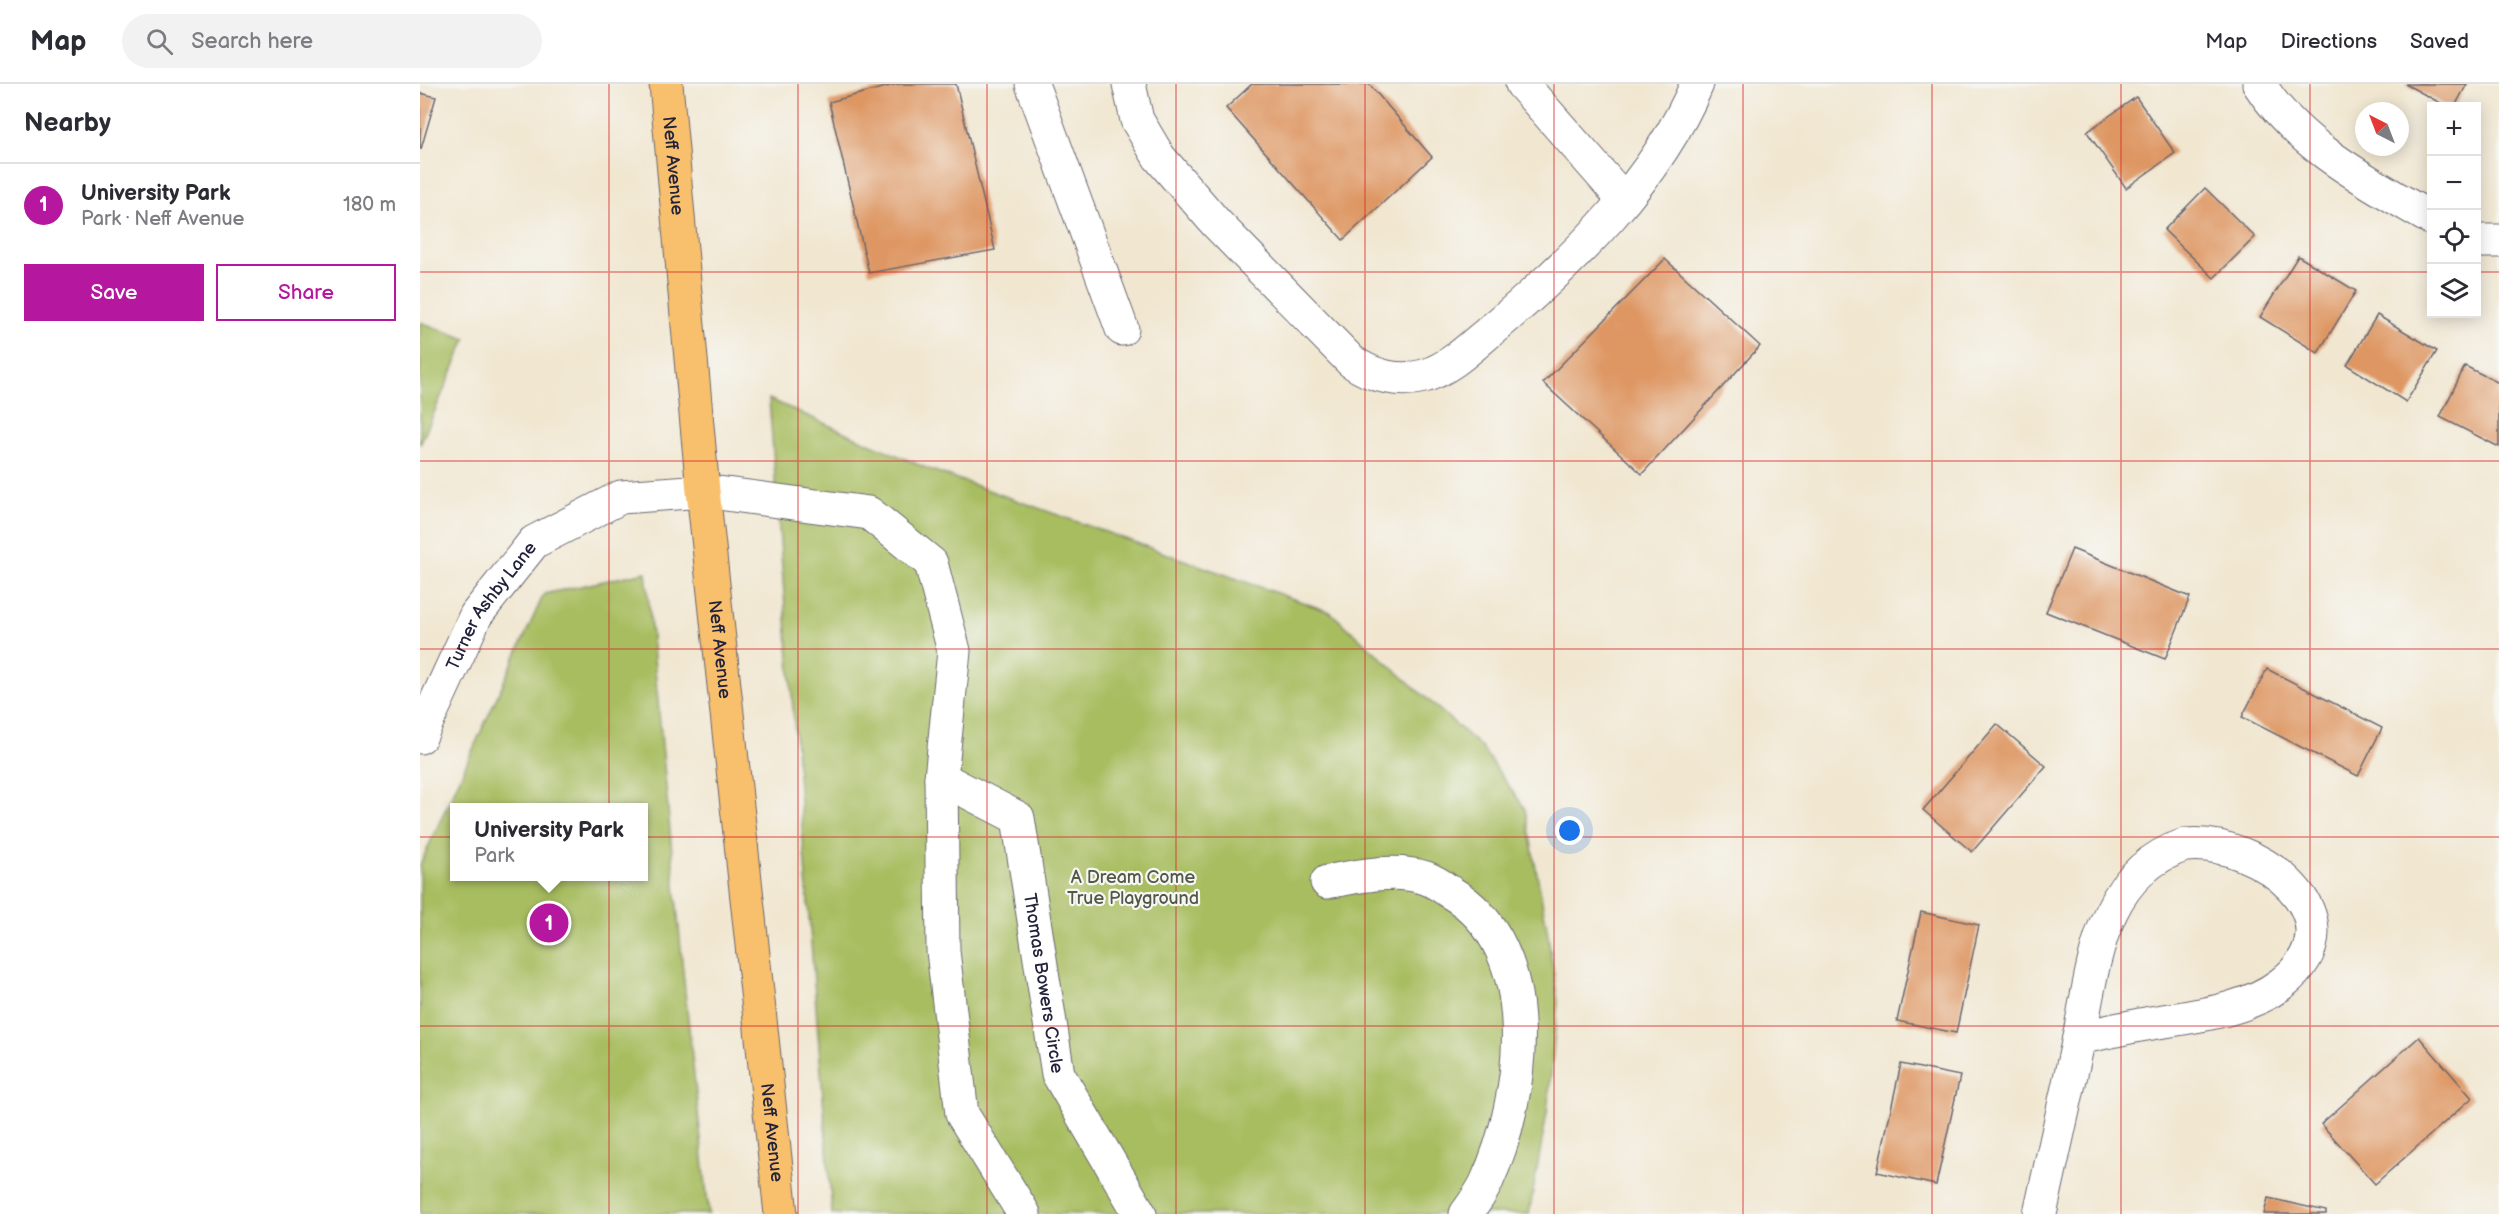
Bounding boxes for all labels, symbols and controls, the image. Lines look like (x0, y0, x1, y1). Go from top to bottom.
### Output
search box (122, 14, 542, 68)
text: Map (30, 25, 86, 58)
icon: search (143, 25, 176, 58)
text: Search here (191, 28, 313, 55)
text: Map (2205, 29, 2248, 54)
text: Directions (2281, 29, 2377, 54)
text: Saved (2410, 29, 2469, 54)
north arrow (2355, 102, 2409, 156)
map controls (2427, 102, 2481, 318)
button: + (2427, 102, 2481, 156)
text: Nearby (24, 108, 111, 139)
street label: Neff Avenue (658, 115, 688, 216)
button: − (2427, 156, 2481, 210)
text: University Park (81, 180, 230, 207)
text: 1 (39, 193, 48, 217)
text: 180 m (343, 193, 396, 217)
text: Park · Neff Avenue (81, 207, 244, 231)
button: locate (2427, 210, 2481, 264)
button: Save (24, 264, 204, 321)
button: Share (216, 264, 396, 321)
button: layers (2427, 264, 2481, 318)
street label: Turner Ashby Lane (442, 537, 541, 673)
street label: Neff Avenue (704, 599, 736, 700)
popup (450, 803, 648, 881)
your location (1555, 816, 1584, 845)
text: University Park (474, 817, 624, 844)
text: Park (474, 844, 514, 868)
park label: A Dream Come True Playground (1067, 867, 1199, 909)
street label: Thomas Bowers Circle (1019, 892, 1068, 1075)
pin: 1 (530, 900, 568, 946)
street label: Neff Avenue (756, 1082, 788, 1183)

